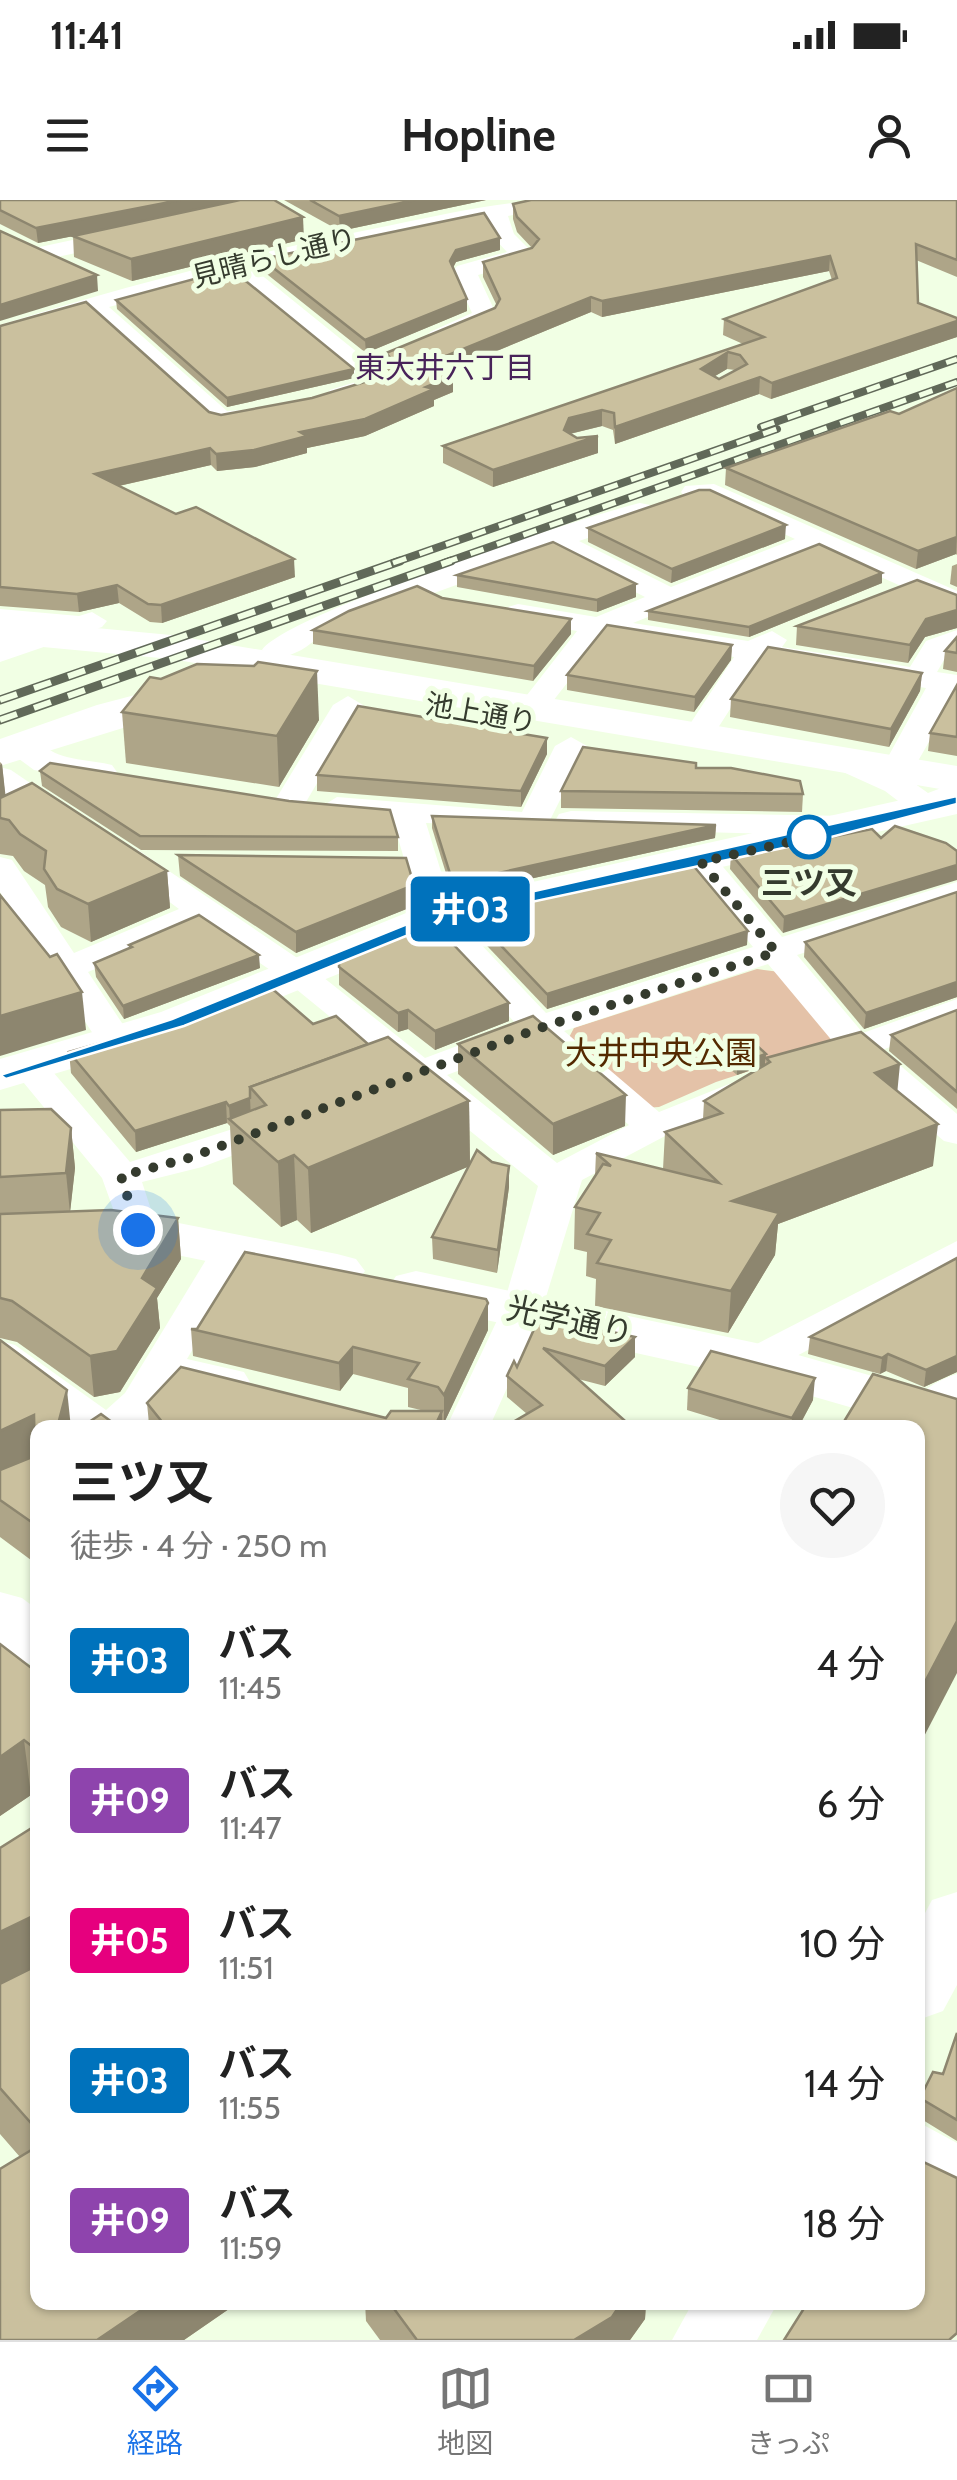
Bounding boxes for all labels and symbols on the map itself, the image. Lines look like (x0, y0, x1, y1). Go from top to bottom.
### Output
street label: 見晴らし通り (188, 220, 360, 294)
district label: 東大井六丁目 (355, 349, 535, 386)
street label: 池上通り (423, 687, 539, 739)
marker: 三ツ又 (788, 816, 830, 858)
place label: 三ツ又 (761, 863, 857, 902)
line badge: 井03 (412, 876, 528, 942)
park label: 大井中央公園 (565, 1033, 757, 1072)
your location (113, 1205, 163, 1255)
street label: 光学通り (503, 1288, 637, 1352)

